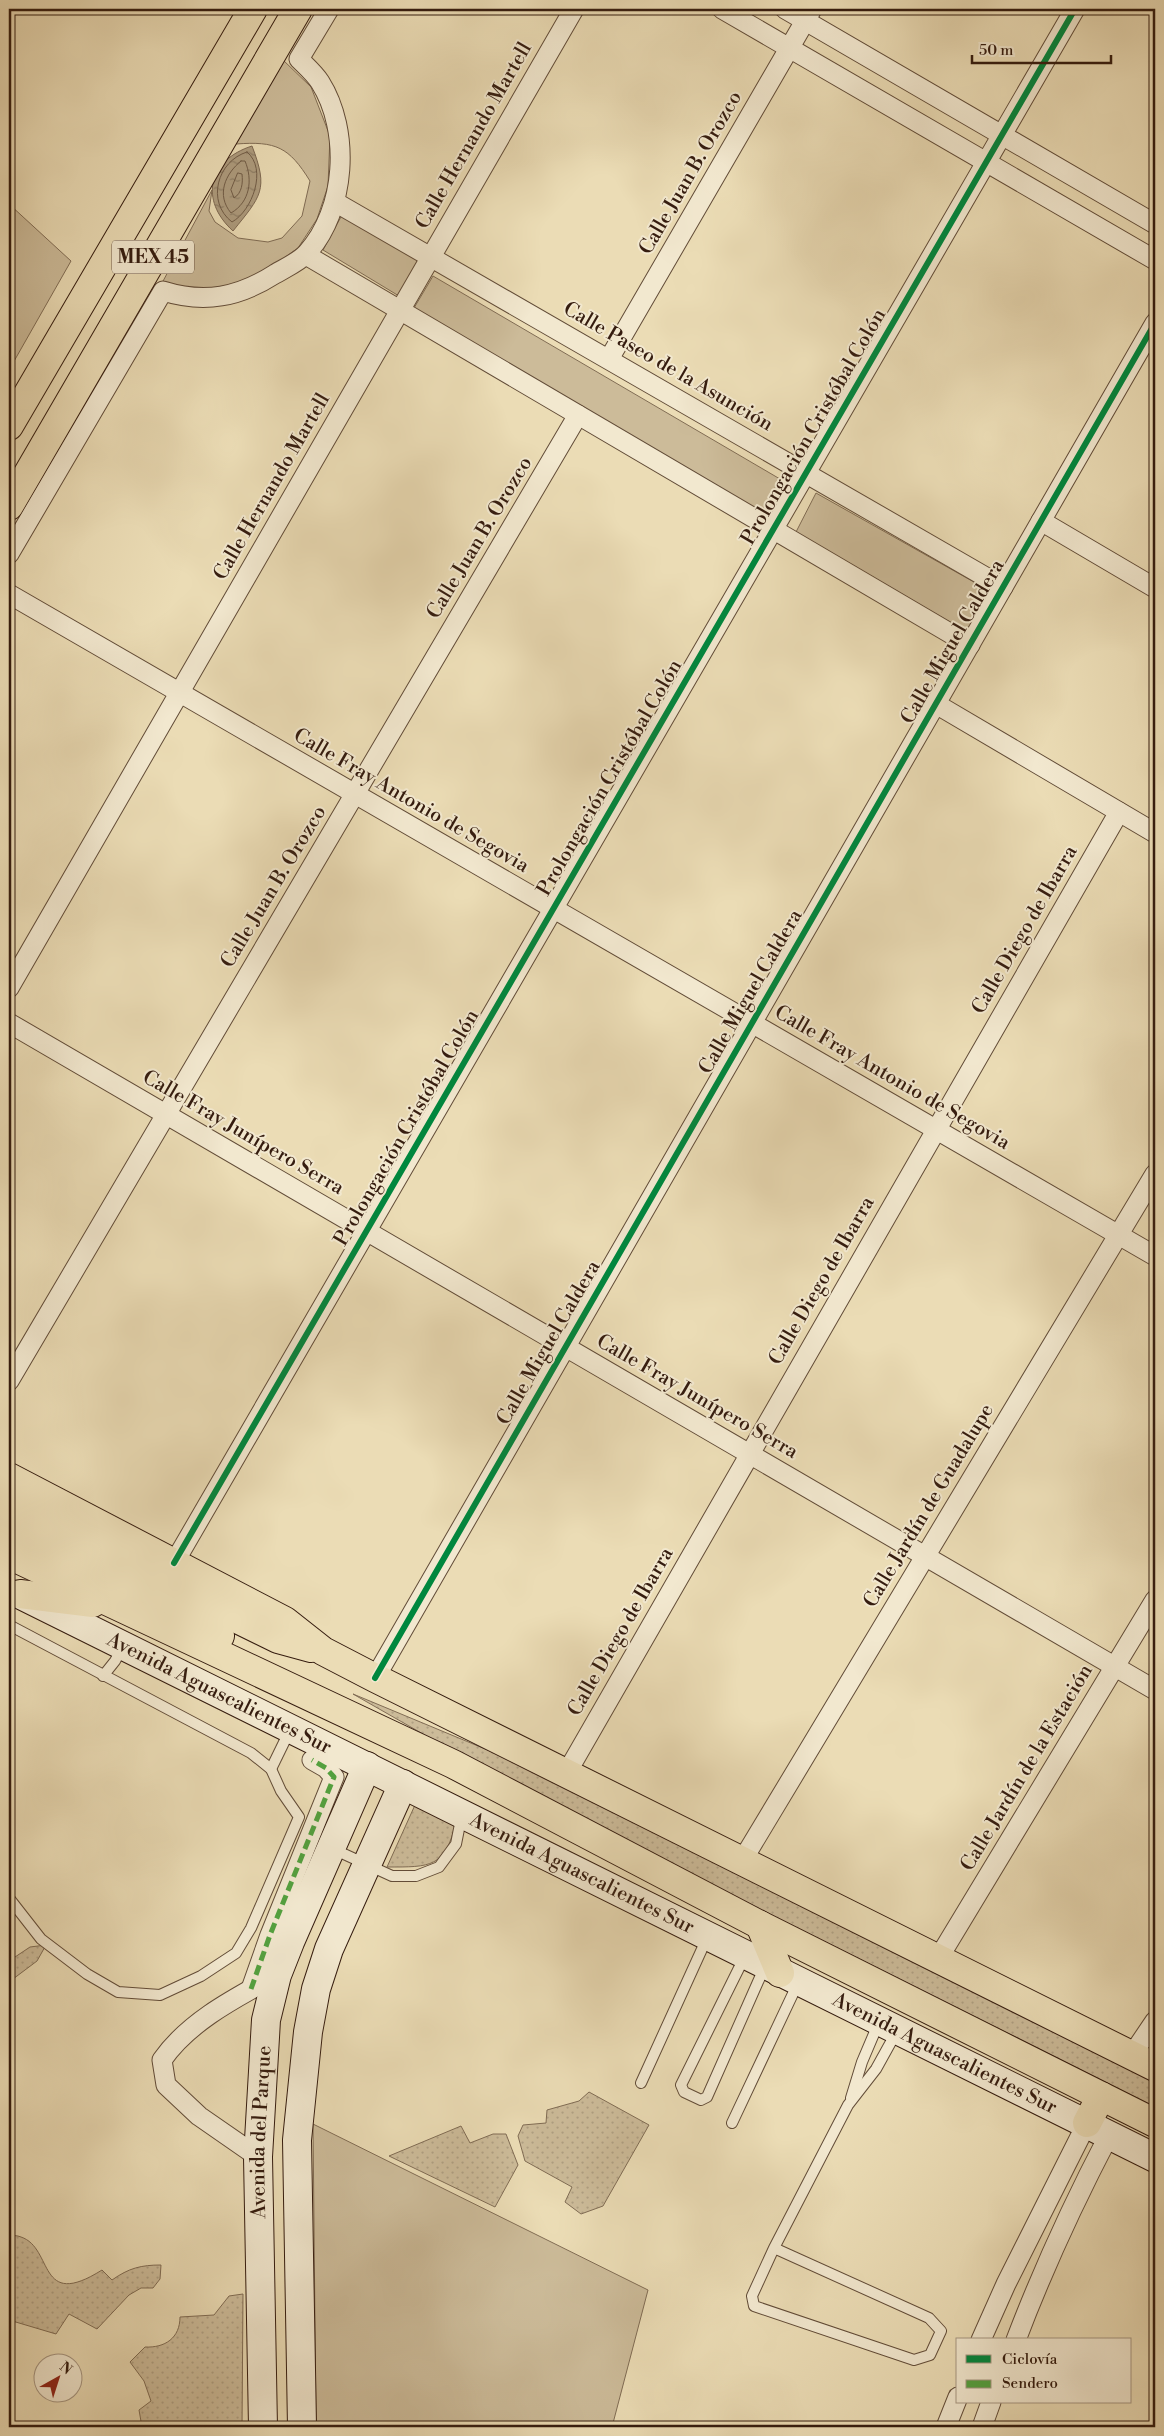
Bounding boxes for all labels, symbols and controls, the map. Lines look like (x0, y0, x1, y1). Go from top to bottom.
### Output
scale bar (972, 32, 1110, 64)
street label: Calle Hernando Martell (410, 38, 538, 234)
text: 50 m (979, 41, 1013, 60)
street label: Calle Juan B. Orozco (634, 87, 748, 259)
road number: MEX 45 (112, 240, 194, 274)
street label: Calle Paseo de la Asunción (559, 297, 778, 437)
street label: Prolongación Cristóbal Colón (736, 304, 892, 550)
street label: Calle Hernando Martell (208, 389, 336, 585)
street label: Calle Juan B. Orozco (422, 452, 538, 624)
street label: Calle Miguel Caldera (896, 554, 1011, 729)
street label: Prolongación Cristóbal Colón (532, 655, 688, 901)
street label: Calle Fray Antonio de Segovia (289, 723, 534, 879)
street label: Calle Juan B. Orozco (216, 801, 332, 973)
street label: Calle Diego de Ibarra (967, 841, 1084, 1019)
street label: Calle Miguel Caldera (694, 904, 809, 1079)
street label: Calle Fray Antonio de Segovia (770, 1000, 1015, 1156)
street label: Prolongación Cristóbal Colón (329, 1005, 485, 1251)
street label: Calle Fray Junípero Serra (138, 1065, 349, 1201)
street label: Calle Diego de Ibarra (764, 1192, 881, 1370)
street label: Calle Miguel Caldera (492, 1255, 607, 1430)
street label: Calle Fray Junípero Serra (592, 1329, 803, 1465)
street label: Calle Jardín de Guadalupe (858, 1400, 1000, 1612)
street label: Calle Diego de Ibarra (563, 1543, 680, 1721)
street label: Avenida Aguascalientes Sur (102, 1627, 336, 1760)
street label: Calle Jardín de la Estación (955, 1660, 1099, 1876)
street label: Avenida Aguascalientes Sur (464, 1807, 699, 1940)
street label: Avenida Aguascalientes Sur (827, 1987, 1062, 2120)
street label: Avenida del Parque (245, 2045, 277, 2220)
legend (956, 2338, 1132, 2404)
text: Ciclovía (1002, 2350, 1058, 2369)
north arrow (32, 2354, 82, 2404)
text: N (56, 2358, 76, 2379)
text: Sendero (1002, 2374, 1058, 2393)

